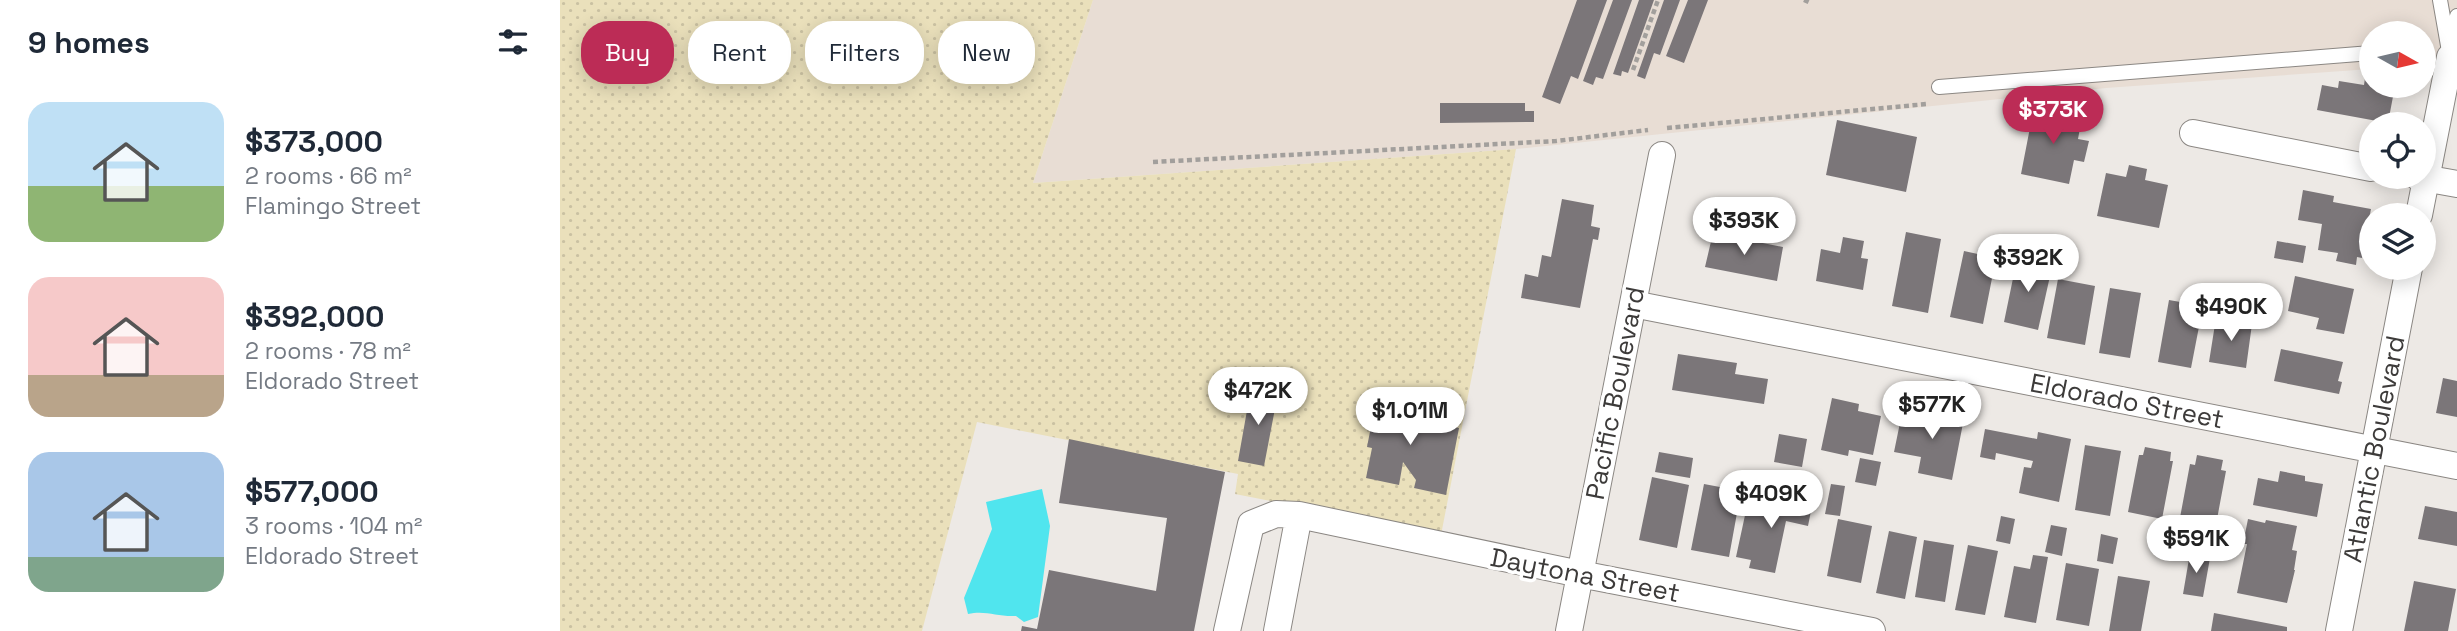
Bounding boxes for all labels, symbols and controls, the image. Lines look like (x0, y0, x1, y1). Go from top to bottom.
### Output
chip: Buy (581, 21, 674, 84)
chip: Rent (688, 21, 791, 84)
chip: Filters (805, 21, 924, 84)
chip: New (938, 21, 1035, 84)
north arrow (2359, 21, 2436, 98)
map controls (2359, 21, 2436, 280)
text: 9 homes (28, 23, 150, 62)
icon: filters (494, 23, 532, 61)
pin: $373K (2004, 86, 2102, 146)
text: $373K (2018, 94, 2088, 124)
button: locate (2359, 112, 2436, 189)
text: $373,000 (245, 122, 383, 161)
icon: home (84, 130, 168, 214)
text: 2 rooms · 66 m² (245, 161, 412, 191)
text: Flamingo Street (245, 191, 421, 221)
pin: $393K (1695, 198, 1793, 257)
button: layers (2359, 203, 2436, 280)
text: $393K (1709, 205, 1779, 235)
pin: $392K (1979, 234, 2077, 294)
text: $392K (1993, 242, 2063, 272)
street label: Pacific Boulevard (1578, 284, 1652, 502)
pin: $490K (2182, 284, 2280, 343)
text: $490K (2195, 291, 2267, 321)
text: $392,000 (245, 297, 385, 336)
icon: home (84, 305, 168, 389)
street label: Atlantic Boulevard (2335, 333, 2413, 565)
text: 2 rooms · 78 m² (245, 336, 411, 366)
text: Eldorado Street (245, 366, 419, 396)
street label: Eldorado Street (2027, 366, 2227, 436)
pin: $472K (1209, 368, 1307, 427)
text: $472K (1224, 375, 1292, 405)
pin: $577K (1883, 382, 1981, 441)
pin: $1.01M (1353, 388, 1467, 447)
text: $577K (1898, 389, 1966, 419)
text: $1.01M (1372, 395, 1448, 425)
pin: $409K (1722, 470, 1820, 530)
text: $577,000 (245, 472, 379, 511)
text: $409K (1735, 478, 1807, 508)
icon: home (84, 480, 168, 564)
text: 3 rooms · 104 m² (245, 511, 422, 541)
pin: $591K (2147, 516, 2245, 575)
text: $591K (2163, 523, 2229, 553)
street label: Daytona Street (1487, 540, 1683, 610)
text: Eldorado Street (245, 541, 419, 571)

